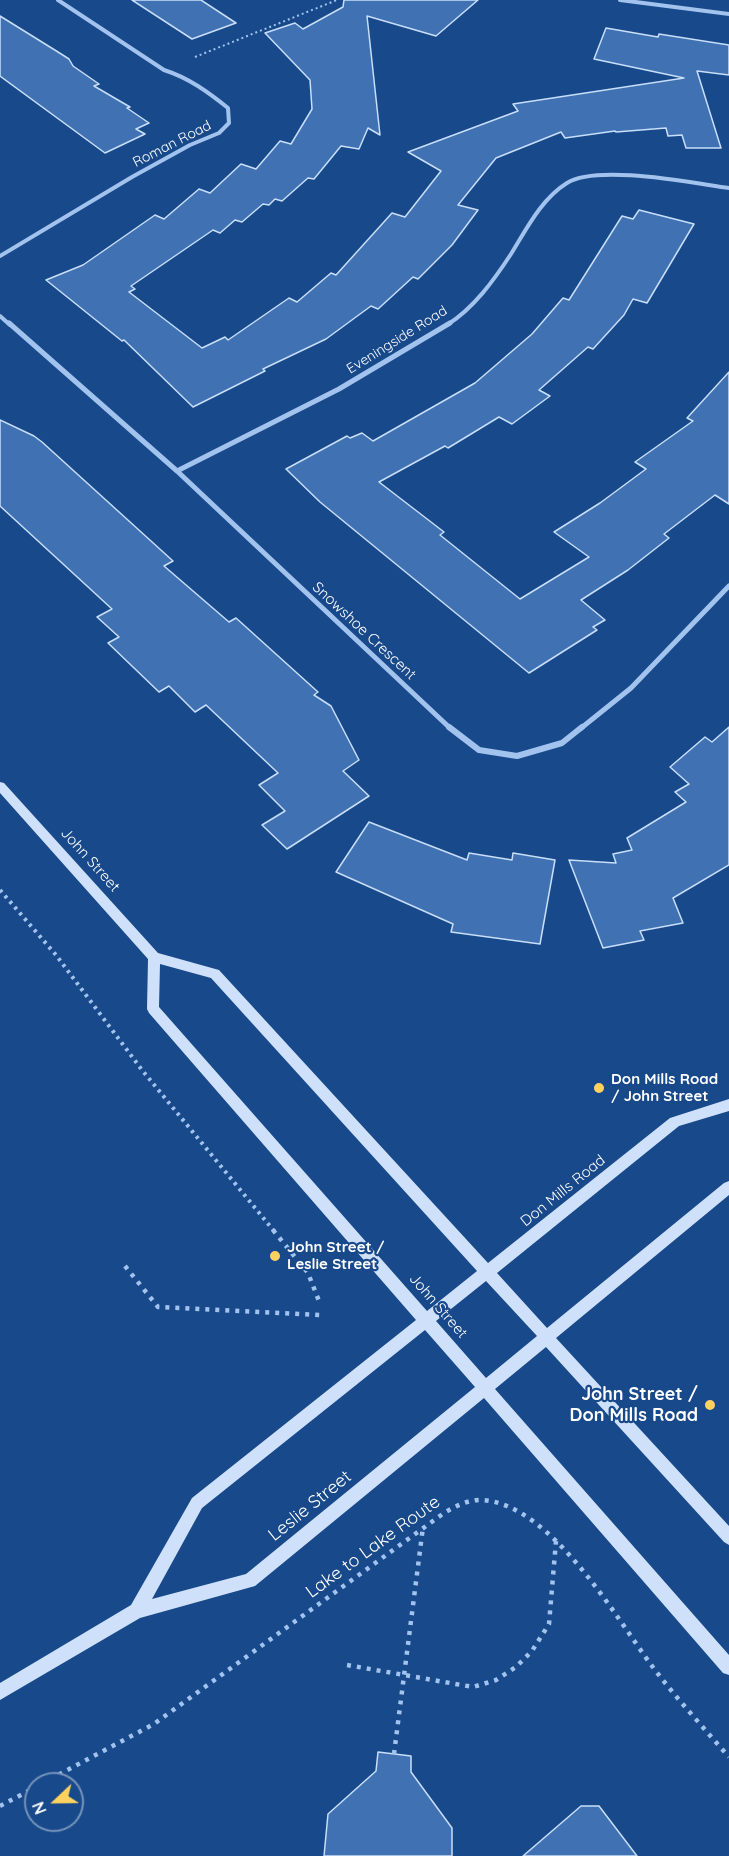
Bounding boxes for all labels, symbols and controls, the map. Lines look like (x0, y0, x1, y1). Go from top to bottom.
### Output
street label: Roman Road (130, 117, 214, 171)
street label: Eveningside Road (344, 302, 450, 378)
street label: Snowshoe Crescent (308, 578, 420, 684)
street label: John Street (57, 824, 123, 896)
place label: Don Mills Road / John Street (611, 1070, 718, 1105)
marker: Don Mills Road / John Street (592, 1081, 606, 1095)
street label: Don Mills Road (517, 1151, 609, 1231)
place label: John Street / Leslie Street (287, 1238, 384, 1273)
marker: John Street / Leslie Street (268, 1249, 282, 1263)
street label: John Street (405, 1270, 471, 1342)
place label: John Street / Don Mills Road (569, 1384, 698, 1426)
marker: John Street / Don Mills Road (703, 1398, 717, 1412)
street label: Leslie Street (264, 1466, 356, 1546)
street label: Lake to Lake Route (302, 1491, 444, 1603)
north arrow (24, 1772, 84, 1832)
text: N (28, 1799, 51, 1817)

